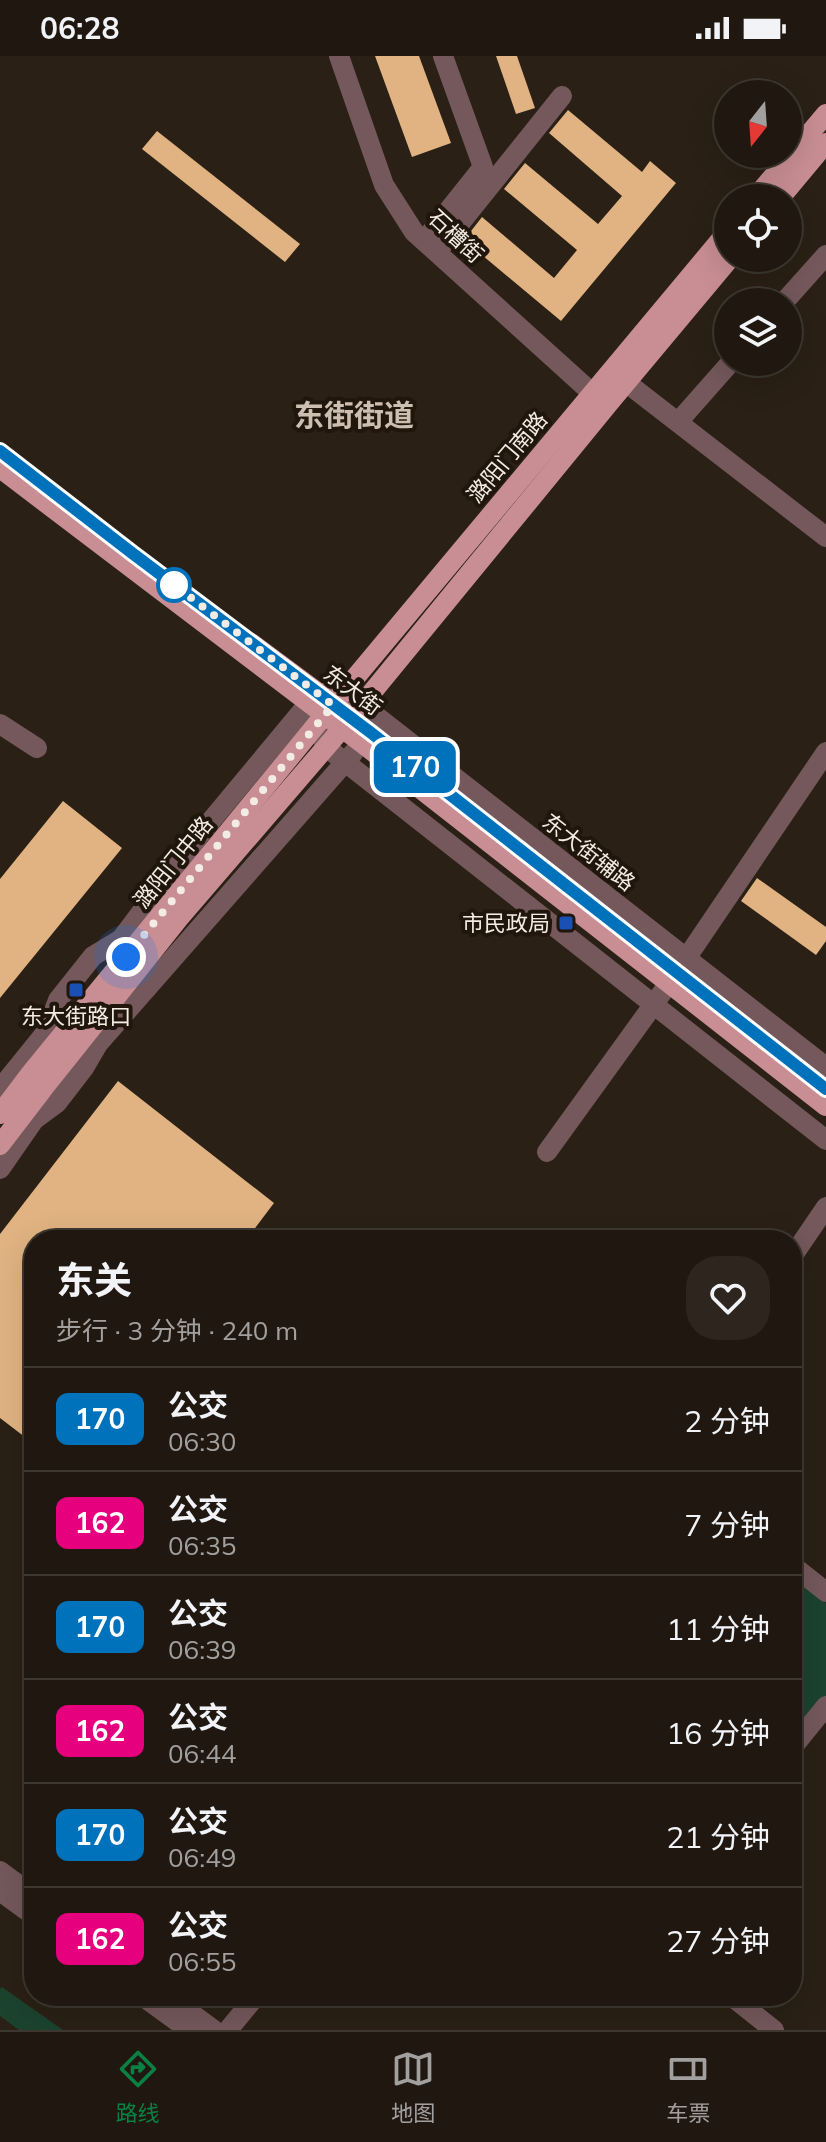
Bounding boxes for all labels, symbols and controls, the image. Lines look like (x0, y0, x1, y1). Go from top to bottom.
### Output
text: 06:28 (40, 9, 119, 47)
north arrow (714, 80, 802, 168)
map controls (714, 80, 802, 376)
button: locate (714, 184, 802, 272)
street label: 石槽街 (422, 203, 490, 269)
button: layers (714, 288, 802, 376)
district label: 东街街道 (294, 396, 414, 434)
street label: 潞阳门南路 (461, 406, 553, 508)
unlabelled marker (157, 568, 191, 602)
street label: 东大街 (318, 659, 388, 721)
line badge: 170 (369, 741, 461, 793)
text: 170 (390, 749, 440, 784)
street label: 东大街辅路 (537, 807, 641, 897)
street label: 潞阳门中路 (128, 810, 218, 914)
place label: 市民政局 (462, 909, 550, 937)
marker: 市民政局 (557, 914, 575, 932)
your location (106, 937, 146, 977)
marker: 东大街路口 (67, 981, 85, 999)
place label: 东大街路口 (21, 1002, 131, 1030)
text: 东关 (56, 1256, 132, 1304)
button: heart (686, 1256, 770, 1340)
text: 步行 · 3 分钟 · 240 m (56, 1314, 298, 1347)
text: 公交 (168, 1386, 228, 1424)
text: 170 (75, 1401, 125, 1436)
text: 2 分钟 (684, 1402, 770, 1440)
text: 06:30 (168, 1425, 236, 1458)
text: 公交 (168, 1490, 228, 1528)
text: 162 (75, 1505, 125, 1540)
text: 7 分钟 (684, 1506, 770, 1544)
text: 06:35 (168, 1529, 236, 1562)
text: 公交 (168, 1594, 228, 1632)
text: 170 (75, 1609, 125, 1644)
text: 11 分钟 (666, 1610, 770, 1648)
text: 06:39 (168, 1633, 236, 1666)
text: 公交 (168, 1698, 228, 1736)
text: 162 (75, 1713, 125, 1748)
text: 16 分钟 (666, 1714, 770, 1752)
text: 06:44 (168, 1737, 236, 1770)
text: 公交 (168, 1802, 228, 1840)
text: 170 (75, 1817, 125, 1852)
text: 21 分钟 (666, 1818, 770, 1856)
text: 06:49 (168, 1841, 236, 1874)
text: 公交 (168, 1906, 228, 1944)
text: 162 (75, 1921, 125, 1956)
text: 27 分钟 (666, 1922, 770, 1960)
text: 06:55 (168, 1945, 236, 1978)
tab: 路线 (116, 2047, 160, 2127)
tab: 地图 (391, 2047, 435, 2127)
tab: 车票 (666, 2047, 710, 2127)

